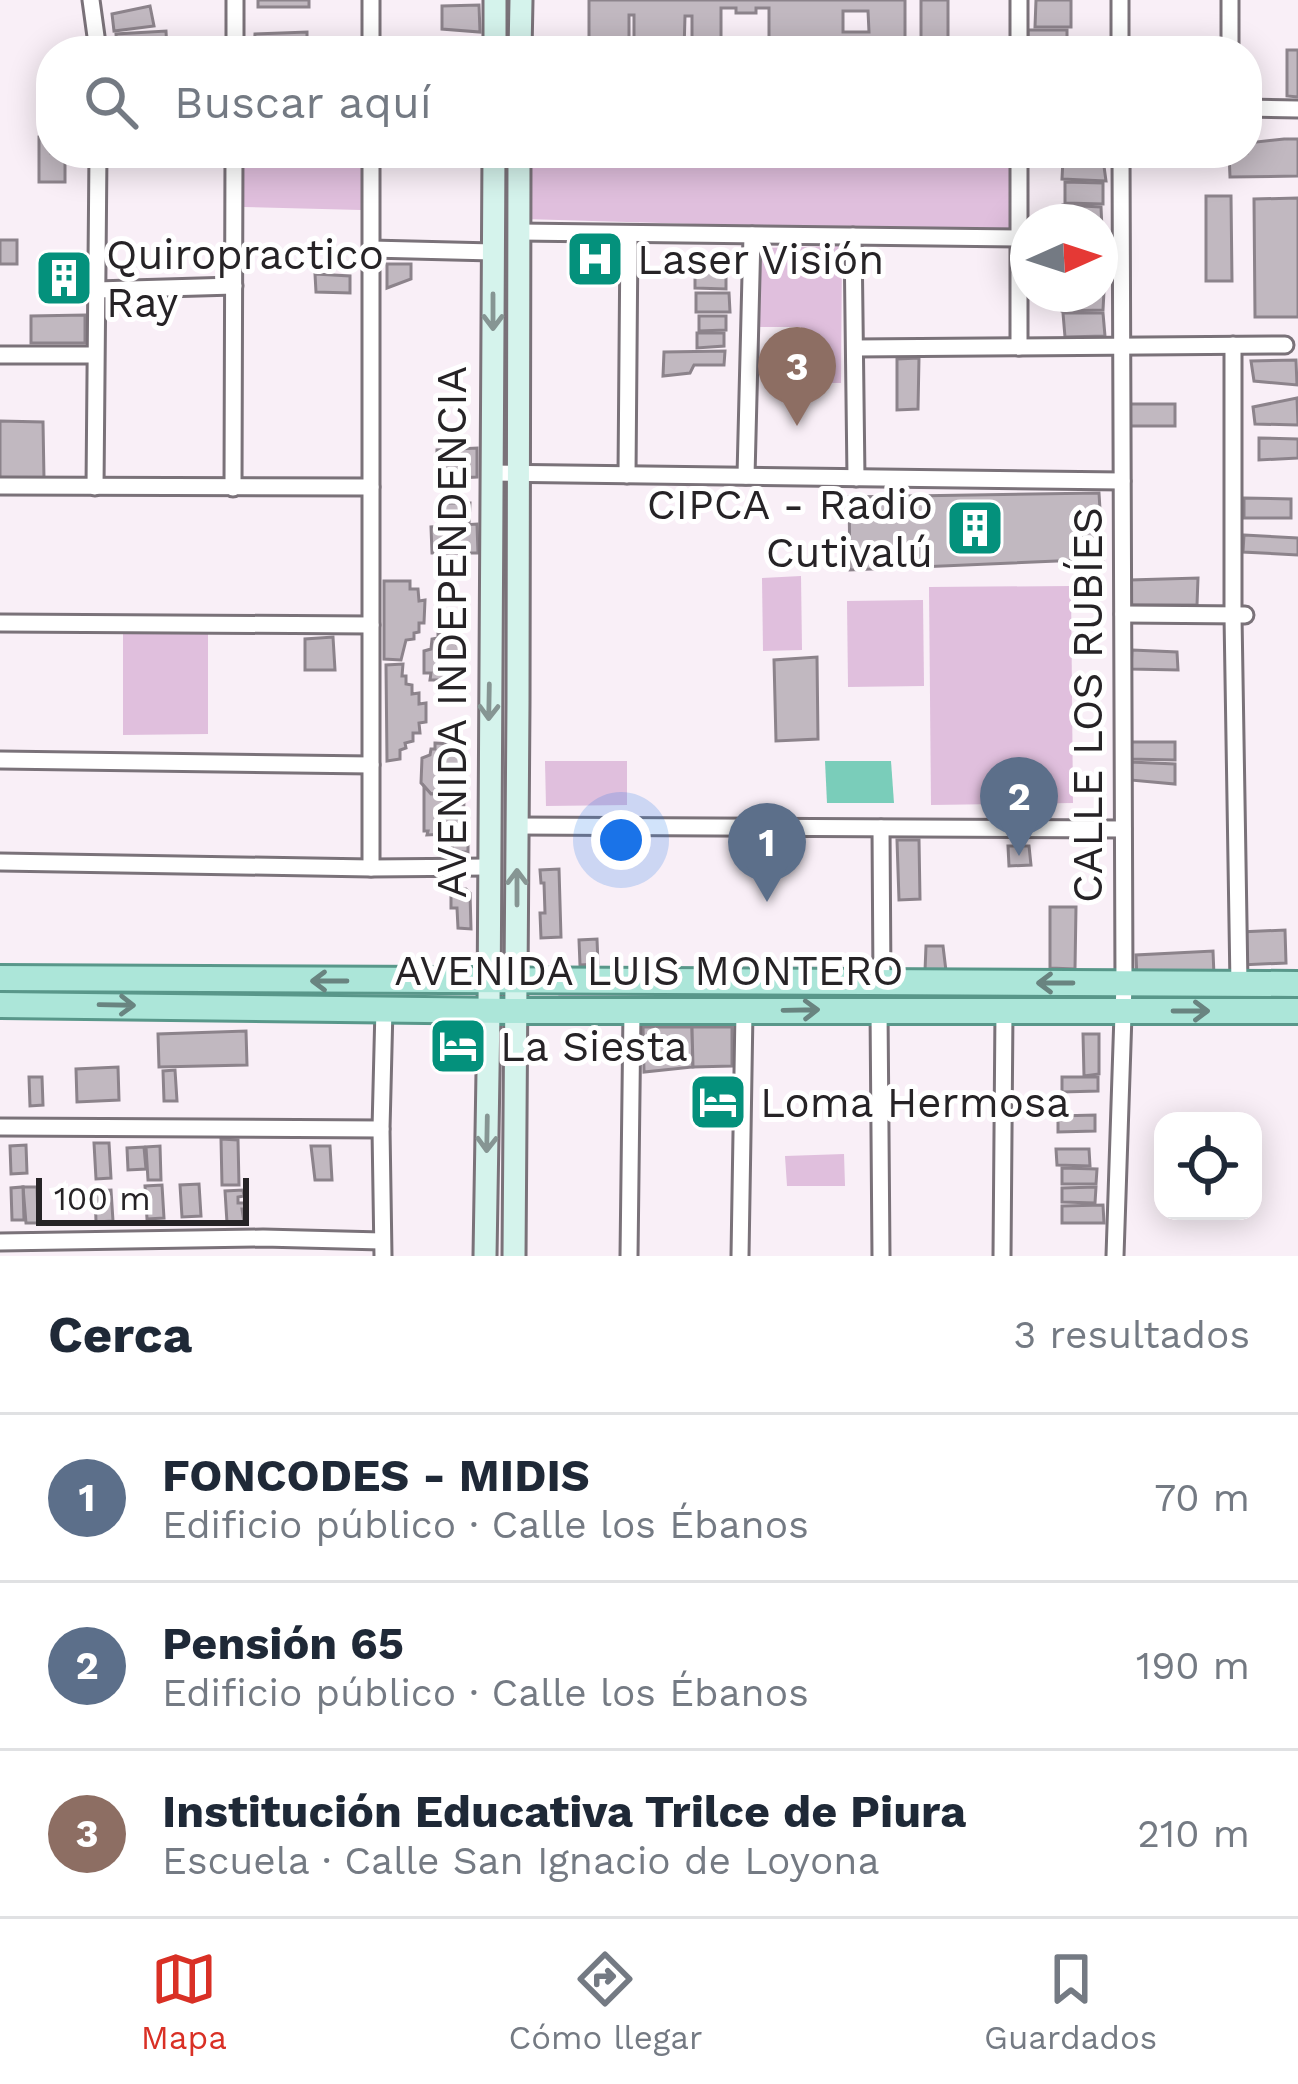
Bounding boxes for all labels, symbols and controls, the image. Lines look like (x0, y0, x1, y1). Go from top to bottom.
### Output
search box (36, 36, 1262, 168)
icon: search (78, 69, 144, 135)
text: Buscar aquí (174, 76, 432, 129)
north arrow (1010, 204, 1118, 312)
hospital icon: Laser Visión (564, 228, 626, 290)
place label: Quiropractico Ray (106, 230, 384, 327)
place label: Laser Visión (637, 235, 884, 284)
building icon: Quiropractico Ray (33, 247, 95, 309)
one-way arrow (481, 292, 504, 331)
pin: 3 (758, 327, 836, 426)
street label: AVENIDA INDEPENDENCIA (427, 366, 476, 898)
place label: CIPCA - Radio Cutivalú (647, 480, 933, 577)
building icon: CIPCA - Radio Cutivalú (944, 497, 1006, 559)
street label: CALLE LOS RUBÍES (1063, 507, 1112, 903)
one-way arrow (478, 682, 500, 721)
pin: 2 (980, 757, 1058, 856)
pin: 1 (728, 803, 806, 902)
your location (591, 810, 651, 870)
one-way arrow (506, 868, 528, 907)
street label: AVENIDA LUIS MONTERO (394, 946, 904, 995)
one-way arrow (310, 969, 349, 992)
one-way arrow (1036, 972, 1075, 994)
one-way arrow (97, 994, 136, 1017)
one-way arrow (781, 999, 820, 1022)
one-way arrow (1171, 999, 1210, 1022)
hotel icon: La Siesta (427, 1015, 489, 1077)
place label: La Siesta (500, 1022, 688, 1071)
hotel icon: Loma Hermosa (687, 1071, 749, 1133)
place label: Loma Hermosa (760, 1078, 1070, 1127)
map controls (1154, 1112, 1262, 1220)
button: locate (1154, 1112, 1262, 1220)
one-way arrow (475, 1114, 498, 1153)
scale bar (36, 1172, 249, 1225)
text: 100 m (54, 1179, 151, 1218)
text: Cerca (48, 1305, 192, 1364)
text: 3 resultados (1014, 1312, 1250, 1357)
text: FONCODES - MIDIS (162, 1449, 590, 1502)
text: 1 (79, 1475, 95, 1520)
text: 70 m (1154, 1475, 1250, 1520)
text: Edificio público · Calle los Ébanos (162, 1502, 809, 1547)
text: Pensión 65 (162, 1617, 404, 1670)
text: 2 (75, 1643, 99, 1688)
text: 190 m (1136, 1643, 1250, 1688)
text: Edificio público · Calle los Ébanos (162, 1670, 809, 1715)
text: Institución Educativa Trilce de Piura (162, 1785, 966, 1838)
text: 3 (75, 1811, 99, 1856)
text: 210 m (1137, 1811, 1250, 1856)
text: Escuela · Calle San Ignacio de Loyona (162, 1838, 880, 1883)
tab: Mapa (141, 1946, 227, 2057)
tab: Cómo llegar (509, 1946, 702, 2057)
tab: Guardados (984, 1946, 1157, 2057)

